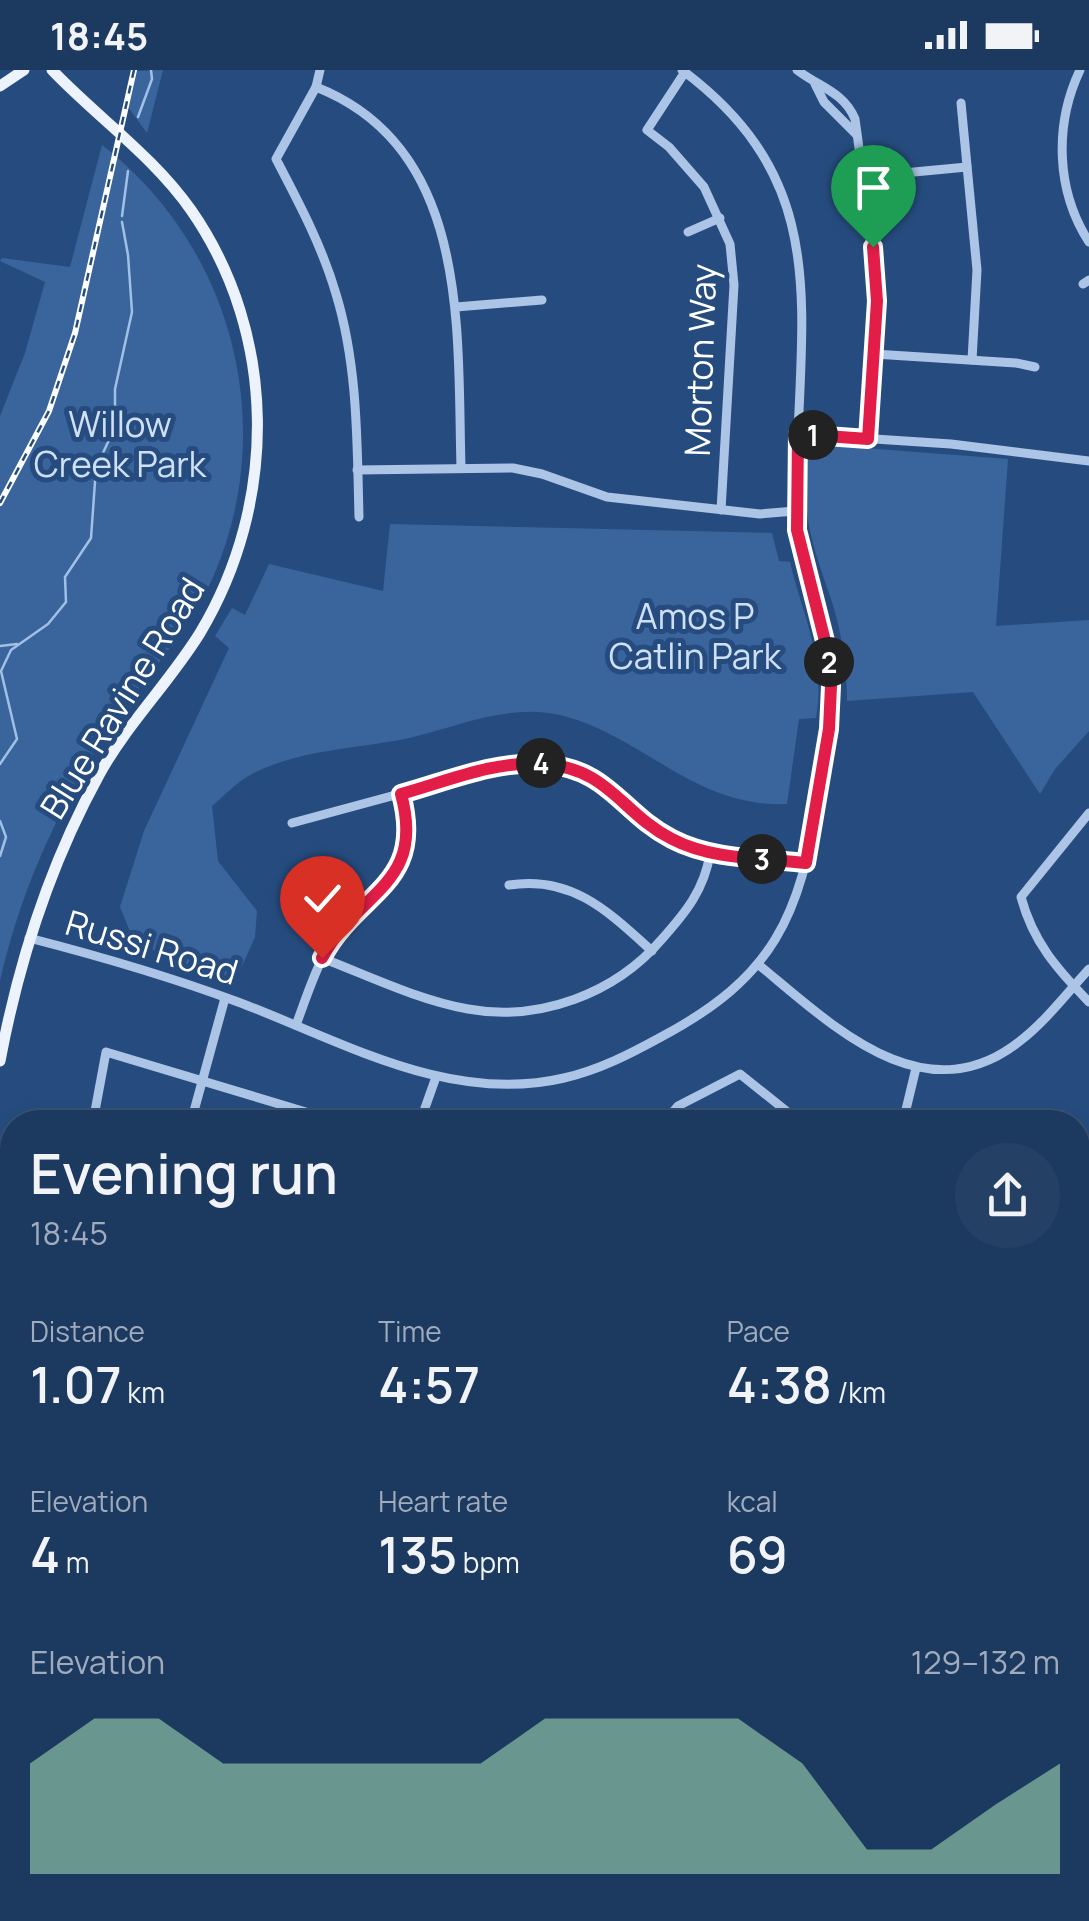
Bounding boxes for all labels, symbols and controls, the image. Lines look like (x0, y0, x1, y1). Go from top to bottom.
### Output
text: 18:45 (50, 9, 148, 61)
pin (831, 145, 916, 248)
icon: arrive (846, 160, 901, 215)
street label: Morton Way (673, 263, 727, 457)
park label: Willow Creek Park (34, 400, 208, 488)
pin: 1 (788, 410, 838, 460)
text: 1 (807, 416, 819, 454)
street label: Blue Ravine Road (29, 568, 215, 828)
park label: Amos P Catlin Park (609, 592, 783, 680)
pin: 2 (804, 637, 854, 687)
text: 2 (821, 643, 837, 681)
pin: 4 (516, 738, 566, 788)
text: 4 (532, 744, 550, 782)
pin: 3 (737, 834, 787, 884)
text: 3 (754, 840, 770, 878)
pin (280, 856, 365, 959)
icon: check (295, 871, 350, 926)
street label: Russi Road (60, 898, 244, 996)
text: Evening run (30, 1135, 338, 1211)
button: share (955, 1143, 1060, 1248)
text: 18:45 (30, 1211, 108, 1255)
text: Distance (30, 1312, 145, 1350)
text: Time (378, 1312, 442, 1350)
text: Pace (727, 1312, 790, 1350)
text: 1.07 (30, 1350, 122, 1418)
text: 4:57 (378, 1350, 480, 1418)
text: 4:38 (727, 1350, 832, 1418)
text: km (122, 1373, 165, 1411)
text: /km (832, 1373, 886, 1411)
text: Elevation (30, 1482, 148, 1520)
text: Heart rate (378, 1482, 508, 1520)
text: kcal (727, 1482, 778, 1520)
text: 4 (30, 1520, 60, 1588)
text: 135 (378, 1520, 457, 1588)
text: 69 (727, 1520, 788, 1588)
text: m (60, 1543, 90, 1581)
text: bpm (457, 1543, 520, 1581)
text: Elevation (30, 1640, 165, 1684)
text: 129–132 m (911, 1640, 1060, 1684)

